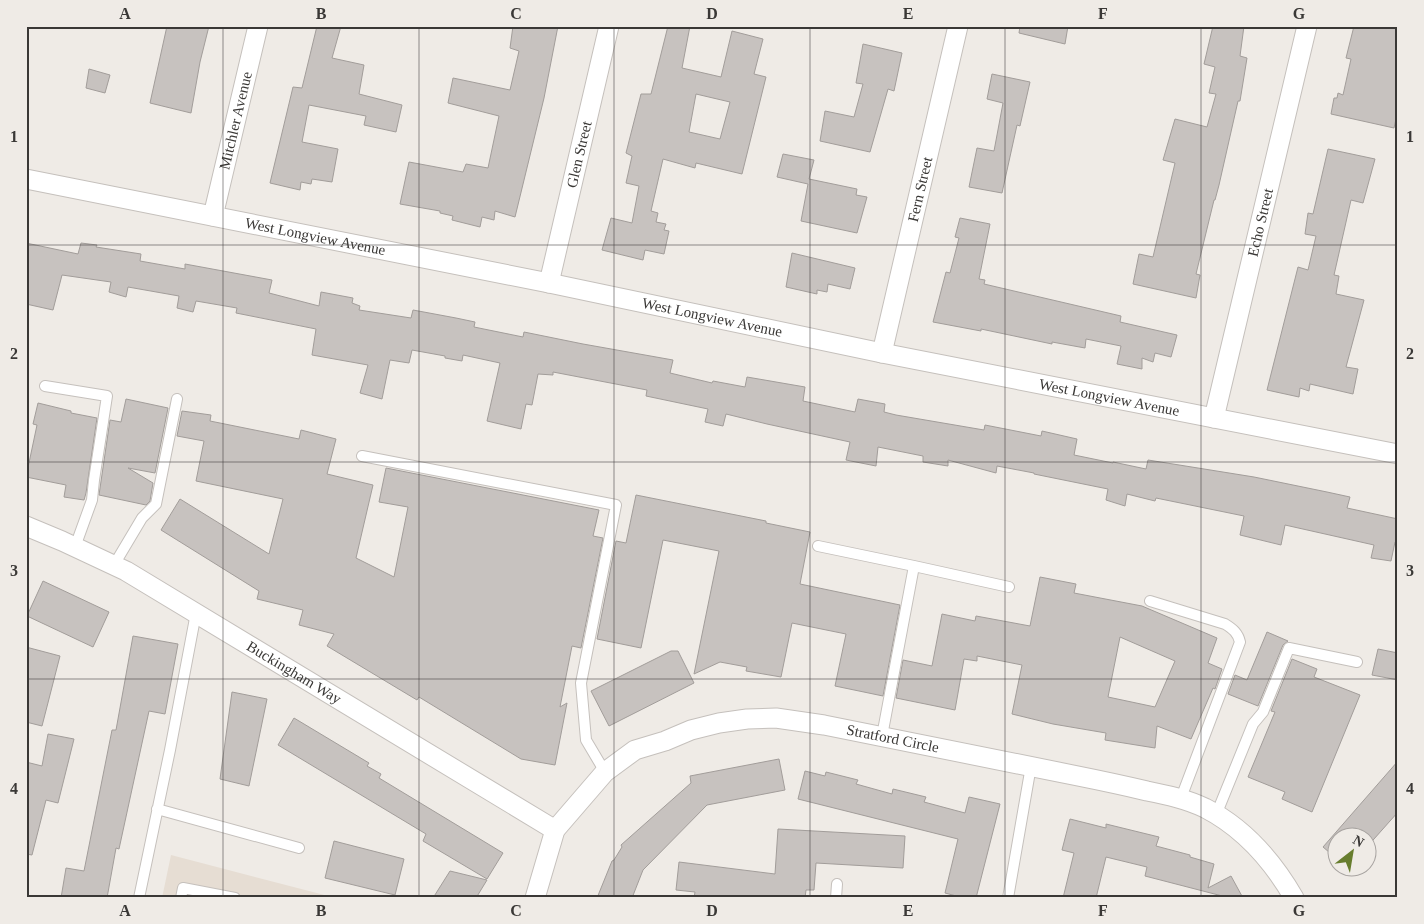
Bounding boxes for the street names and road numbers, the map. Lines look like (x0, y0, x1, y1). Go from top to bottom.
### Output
street label: Mitchler Avenue (216, 70, 255, 171)
street label: Glen Street (563, 119, 595, 189)
street label: Fern Street (905, 154, 936, 223)
street label: Echo Street (1245, 186, 1276, 258)
street label: West Longview Avenue (244, 215, 387, 258)
street label: West Longview Avenue (641, 295, 784, 340)
street label: West Longview Avenue (1038, 376, 1181, 419)
street label: Buckingham Way (244, 638, 345, 707)
street label: Stratford Circle (845, 722, 941, 756)

